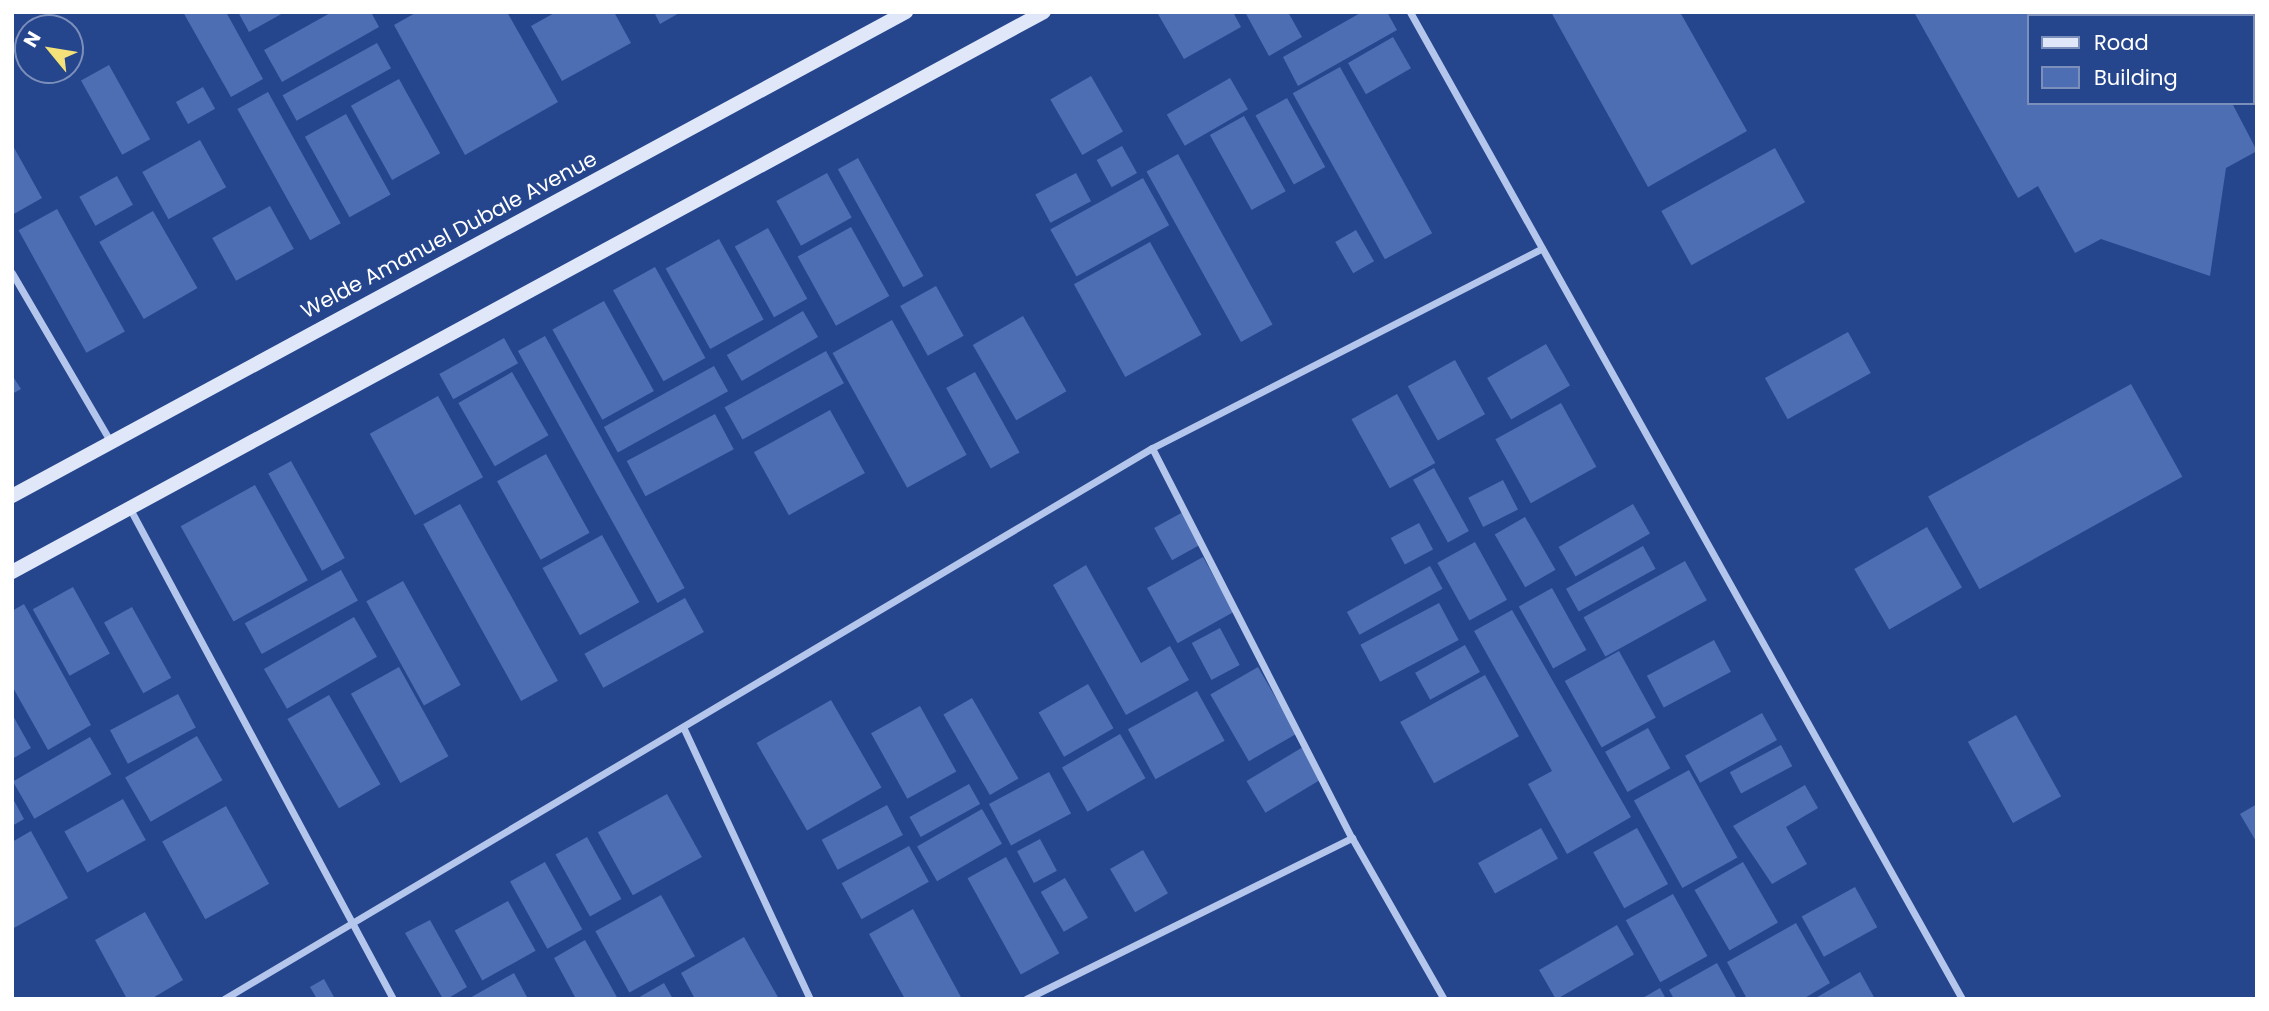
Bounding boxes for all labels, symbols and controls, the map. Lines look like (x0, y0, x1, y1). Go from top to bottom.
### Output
north arrow (14, 14, 84, 84)
legend (2028, 14, 2255, 105)
text: N (17, 26, 47, 52)
text: Road (2094, 28, 2149, 57)
text: Building (2094, 63, 2178, 92)
street label: Welde Amanuel Dubale Avenue (297, 146, 601, 324)

